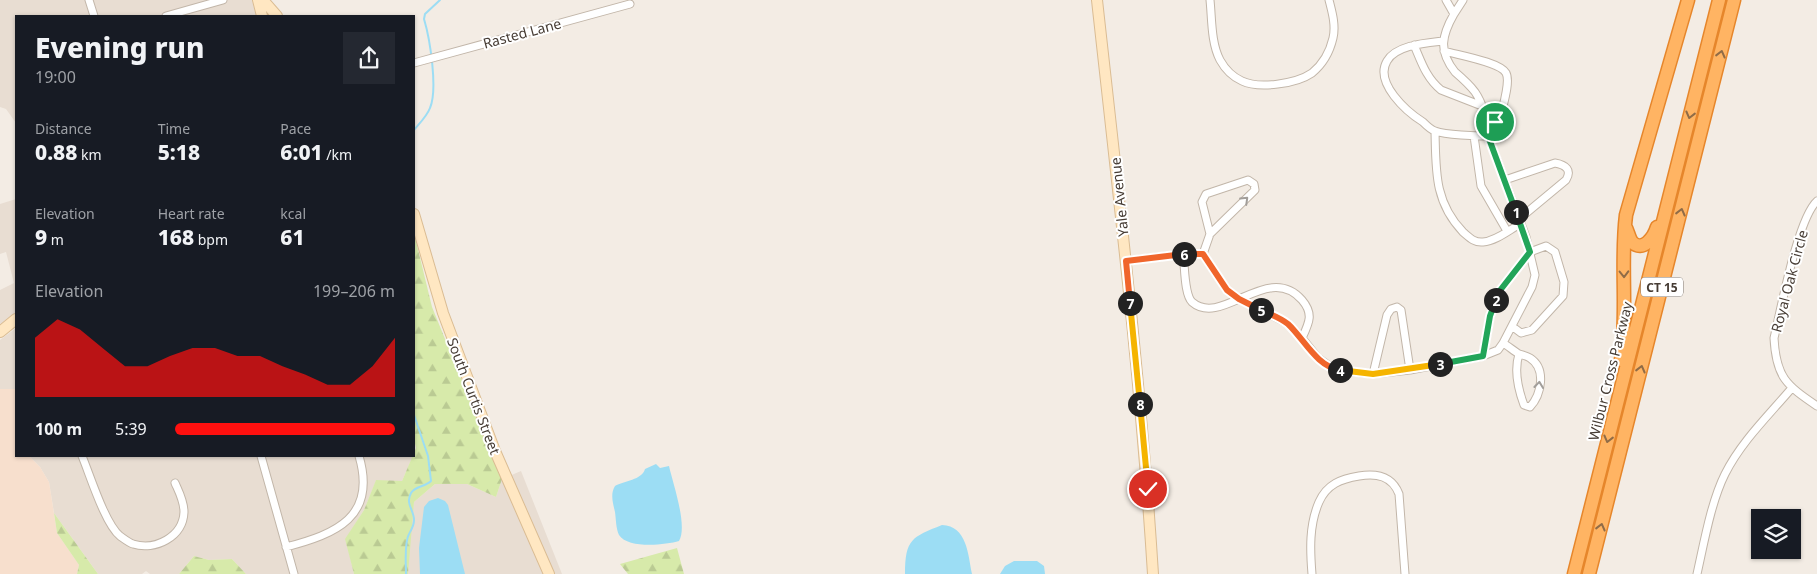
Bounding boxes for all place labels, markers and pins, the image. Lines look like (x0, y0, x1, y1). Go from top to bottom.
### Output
pin (1474, 101, 1516, 143)
pin: 1 (1504, 200, 1528, 224)
pin: 6 (1172, 242, 1196, 266)
pin: 2 (1484, 288, 1508, 312)
pin: 7 (1118, 290, 1142, 316)
pin: 5 (1248, 298, 1274, 322)
pin: 3 (1428, 352, 1452, 376)
pin: 4 (1328, 358, 1352, 382)
pin: 8 (1128, 392, 1152, 416)
pin (1127, 468, 1169, 510)

